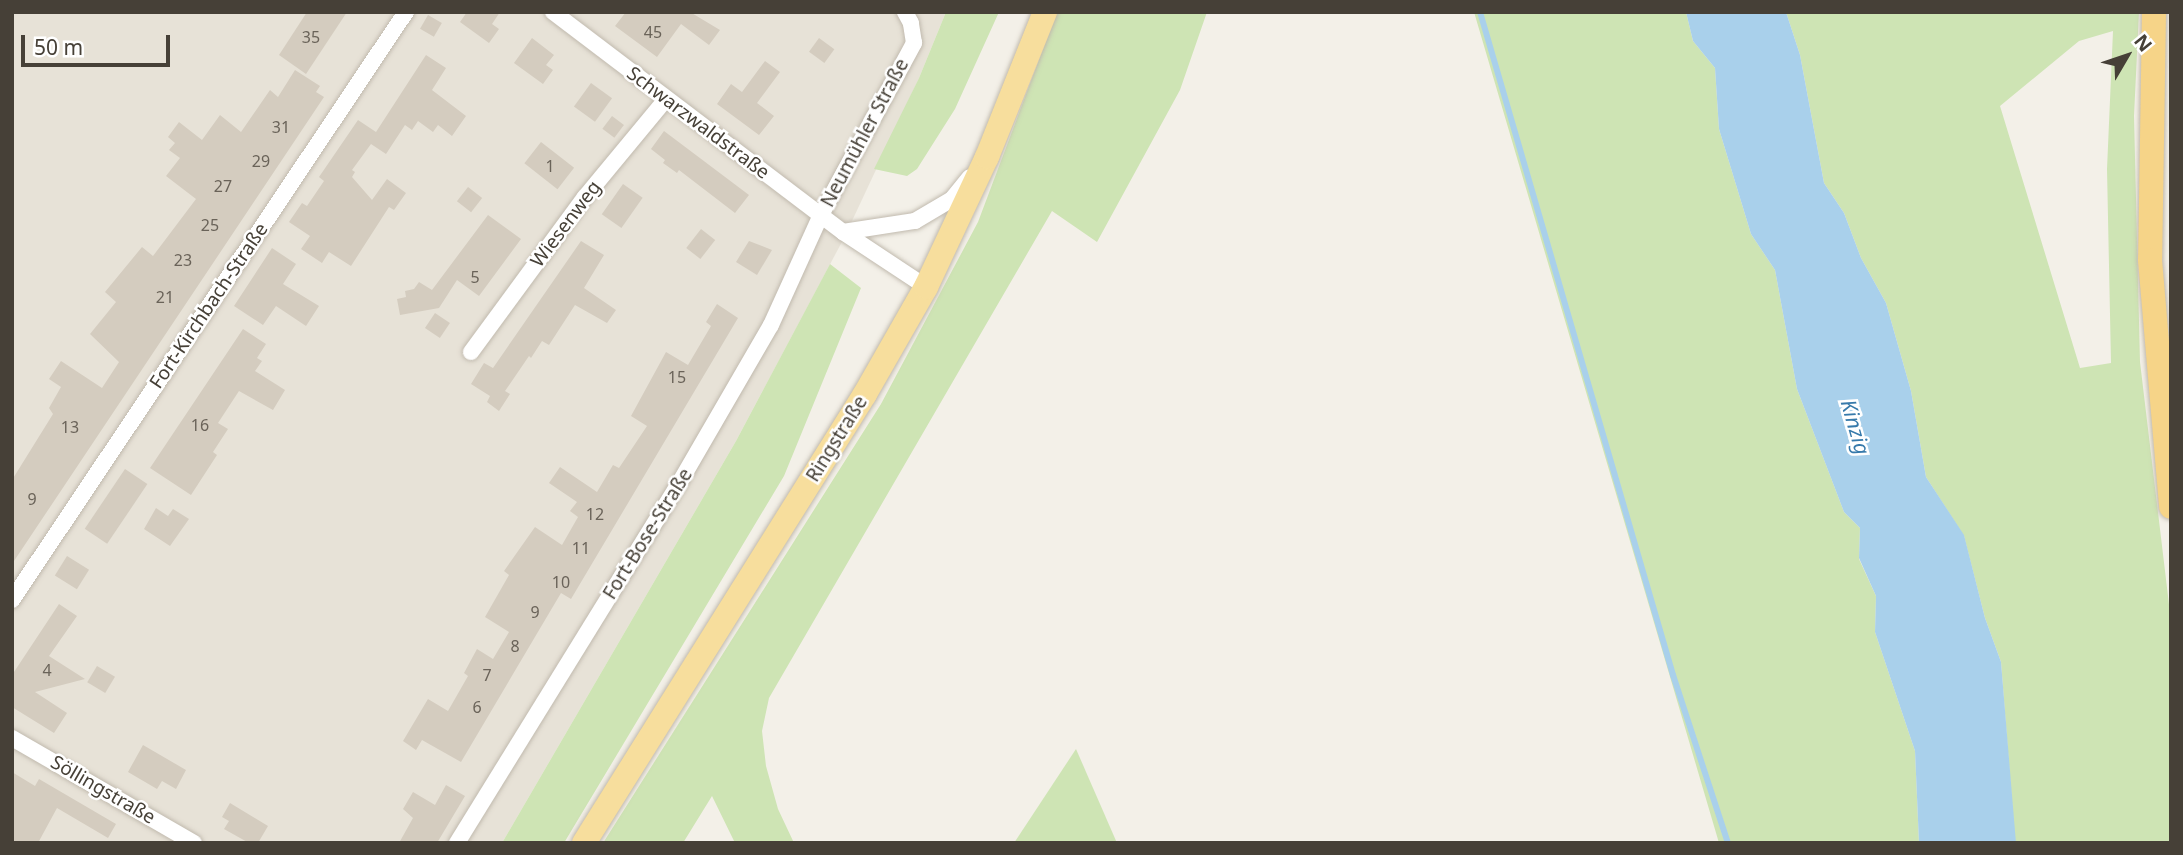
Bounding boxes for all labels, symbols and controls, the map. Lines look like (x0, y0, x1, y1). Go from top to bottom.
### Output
scale bar (24, 21, 173, 65)
north arrow (2092, 21, 2162, 91)
house number: 45 (644, 22, 662, 42)
house number: 35 (302, 27, 320, 47)
text: N (2128, 29, 2158, 57)
text: 50 m (34, 33, 83, 61)
street label: Neumühler Straße (816, 55, 914, 211)
street label: Schwarzwaldstraße (622, 62, 774, 184)
house number: 31 (272, 117, 290, 137)
house number: 29 (252, 151, 270, 171)
house number: 1 (545, 156, 555, 176)
house number: 27 (214, 176, 232, 196)
street label: Wiesenweg (526, 176, 606, 272)
house number: 25 (201, 215, 219, 235)
street label: Fort-Kirchbach-Straße (145, 219, 273, 393)
house number: 23 (174, 250, 192, 270)
house number: 5 (470, 267, 480, 287)
house number: 21 (156, 287, 174, 307)
house number: 15 (668, 367, 686, 387)
street label: Ringstraße (802, 392, 872, 486)
water label: Kinzig (1836, 396, 1876, 458)
house number: 16 (191, 415, 209, 435)
house number: 13 (61, 417, 79, 437)
street label: Fort-Bose-Straße (599, 464, 697, 604)
house number: 9 (27, 489, 37, 509)
house number: 12 (586, 504, 604, 524)
house number: 11 (572, 538, 590, 558)
house number: 10 (552, 572, 570, 592)
house number: 9 (530, 602, 540, 622)
house number: 8 (510, 636, 520, 656)
house number: 4 (42, 660, 52, 680)
house number: 7 (482, 665, 492, 685)
house number: 6 (472, 697, 482, 717)
street label: Söllingstraße (47, 751, 159, 829)

